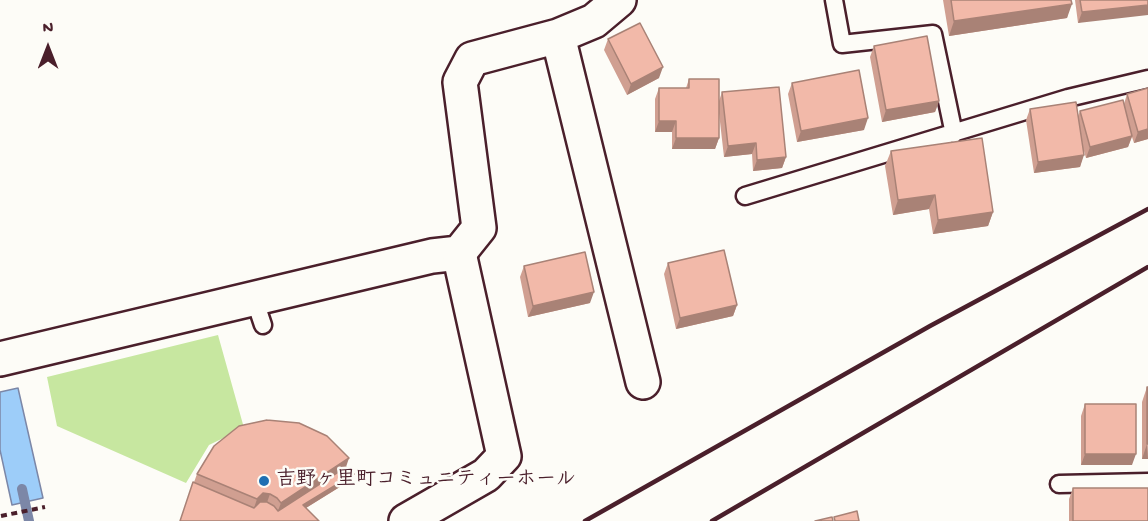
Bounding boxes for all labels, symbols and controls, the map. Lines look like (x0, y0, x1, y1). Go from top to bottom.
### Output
north arrow (18, 18, 78, 78)
text: N (43, 20, 53, 39)
place label: 吉野ヶ里町コミュニティーホール (276, 469, 576, 493)
marker: 吉野ヶ里町コミュニティーホール (257, 474, 271, 488)

